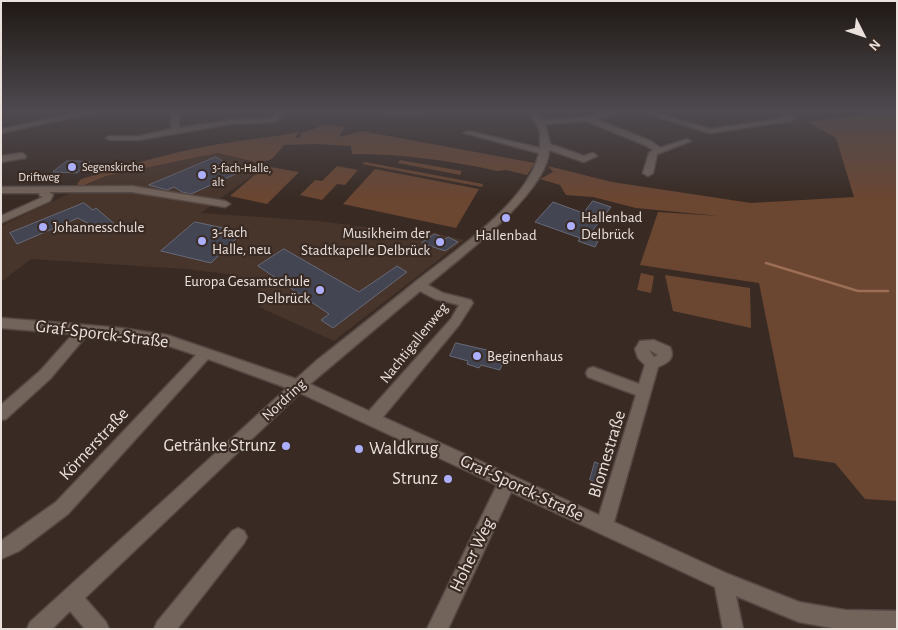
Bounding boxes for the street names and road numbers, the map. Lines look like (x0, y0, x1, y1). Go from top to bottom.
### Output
street label: Driftweg (18, 170, 60, 184)
street label: Nachtigallenweg (376, 299, 452, 387)
street label: Graf-Sporck-Straße (34, 315, 170, 353)
street label: Nordring (258, 375, 310, 425)
street label: Körnerstraße (55, 403, 133, 485)
street label: Blomestraße (584, 408, 630, 500)
street label: Graf-Sporck-Straße (457, 450, 587, 526)
street label: Hoher Weg (445, 515, 499, 595)

